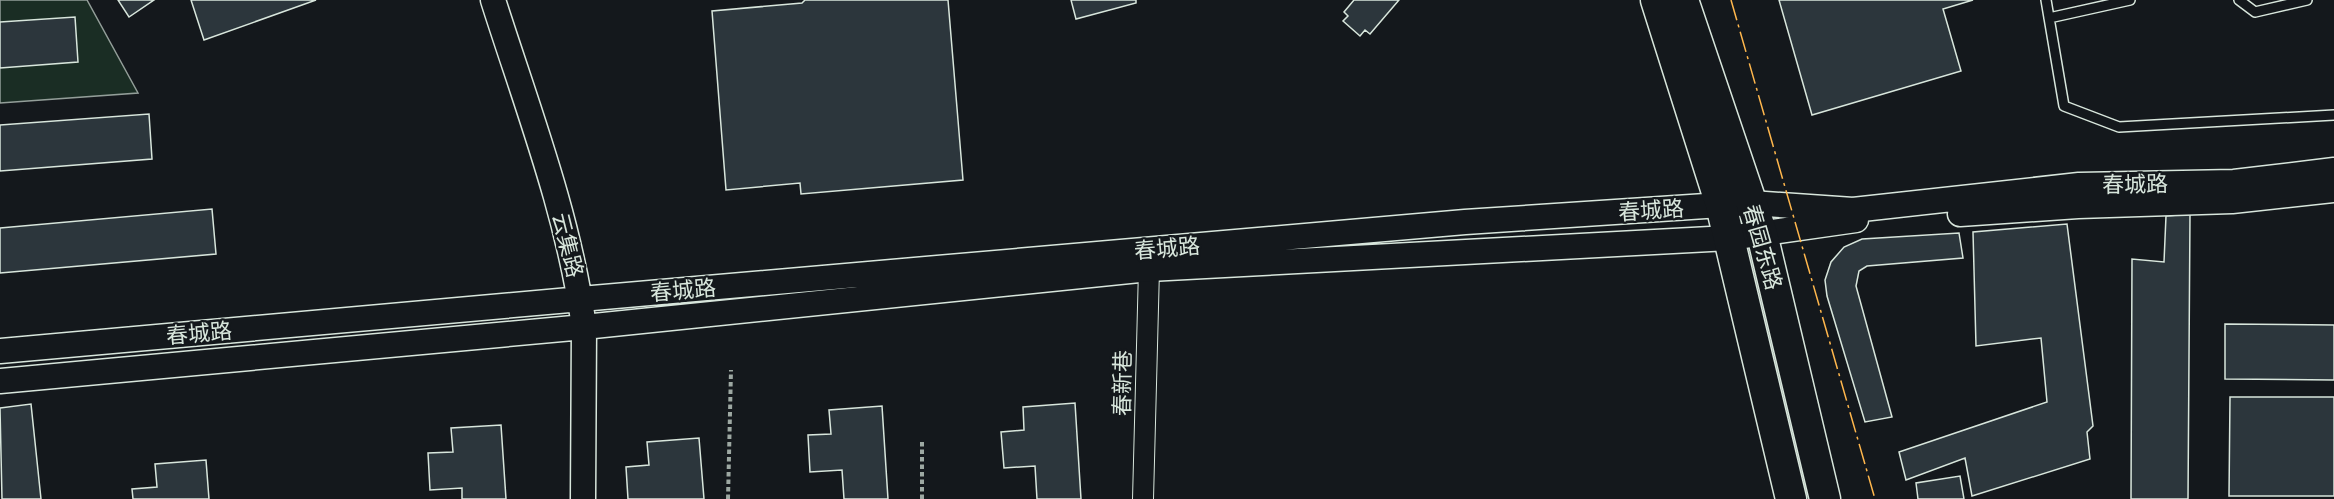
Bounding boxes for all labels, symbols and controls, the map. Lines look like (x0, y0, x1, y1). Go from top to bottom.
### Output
street label: 春城路 (2102, 170, 2168, 199)
street label: 春城路 (1617, 195, 1685, 226)
street label: 春园东路 (1737, 201, 1788, 293)
street label: 云集路 (546, 210, 589, 280)
street label: 春城路 (1133, 232, 1201, 265)
street label: 春城路 (649, 274, 717, 307)
street label: 春城路 (165, 317, 233, 350)
street label: 春新巷 (1108, 350, 1137, 416)

